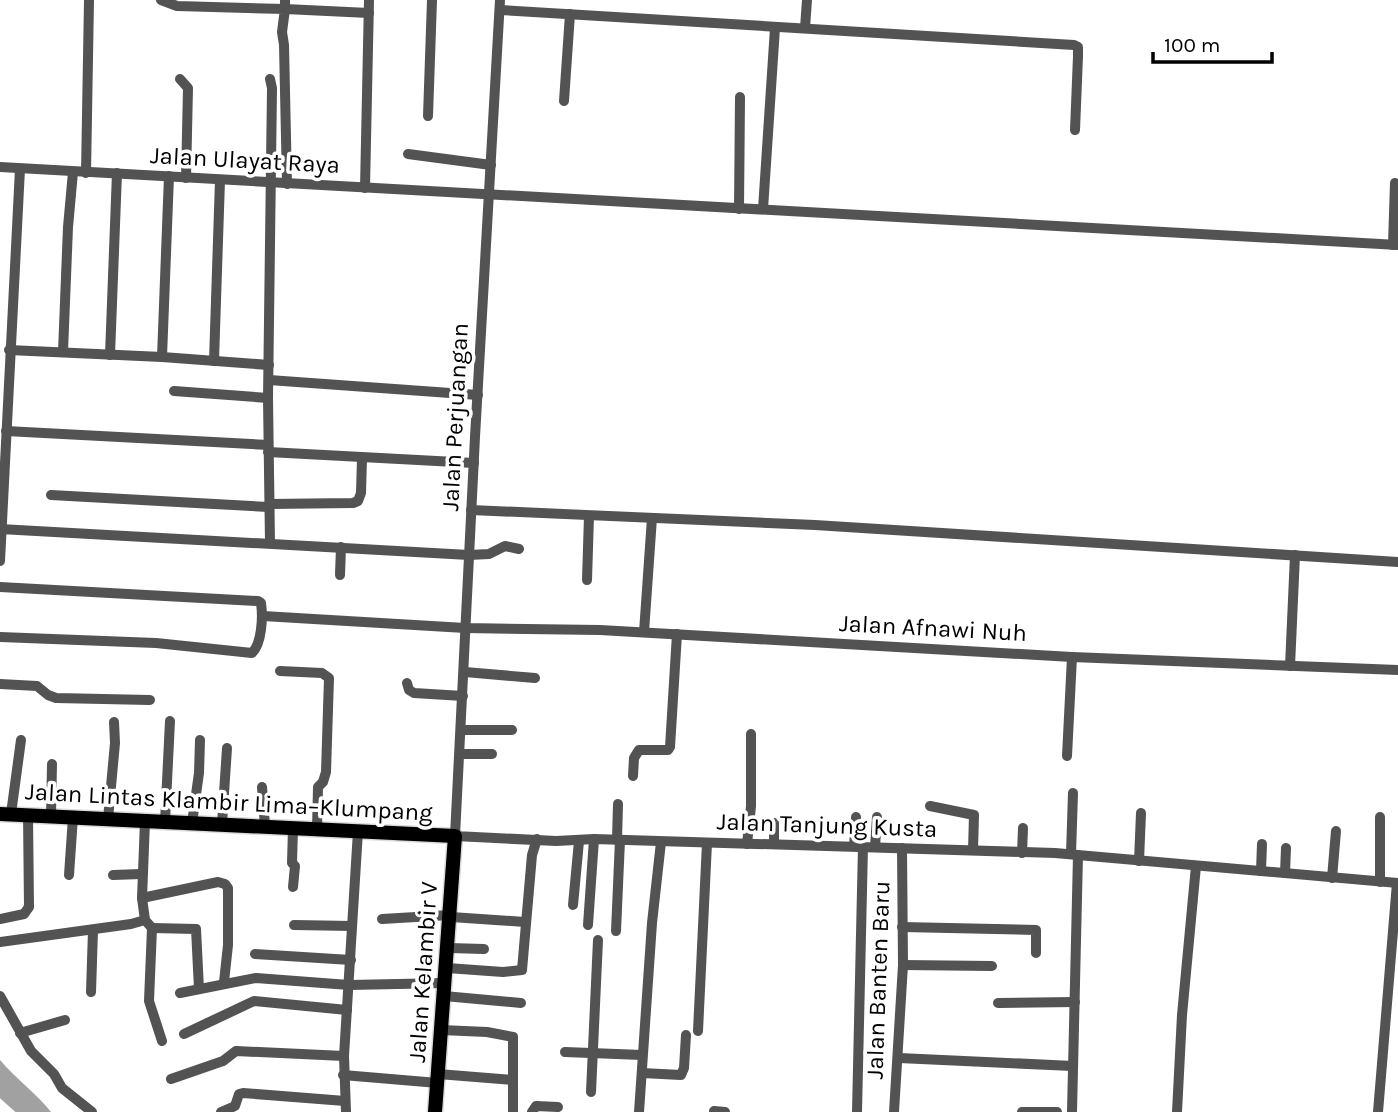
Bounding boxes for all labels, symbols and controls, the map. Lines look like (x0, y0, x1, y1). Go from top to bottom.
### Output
scale bar (1153, 21, 1272, 65)
text: 100 m (1164, 33, 1221, 57)
street label: Jalan Ulayat Raya (149, 141, 341, 179)
street label: Jalan Perjuangan (436, 322, 474, 512)
street label: Jalan Afnawi Nuh (838, 609, 1028, 647)
street label: Jalan Lintas Klambir Lima–Klumpang (25, 777, 434, 827)
street label: Jalan Tanjung Kusta (716, 807, 938, 843)
street label: Jalan Kelambir V (403, 880, 443, 1064)
street label: Jalan Banten Baru (861, 880, 895, 1080)

